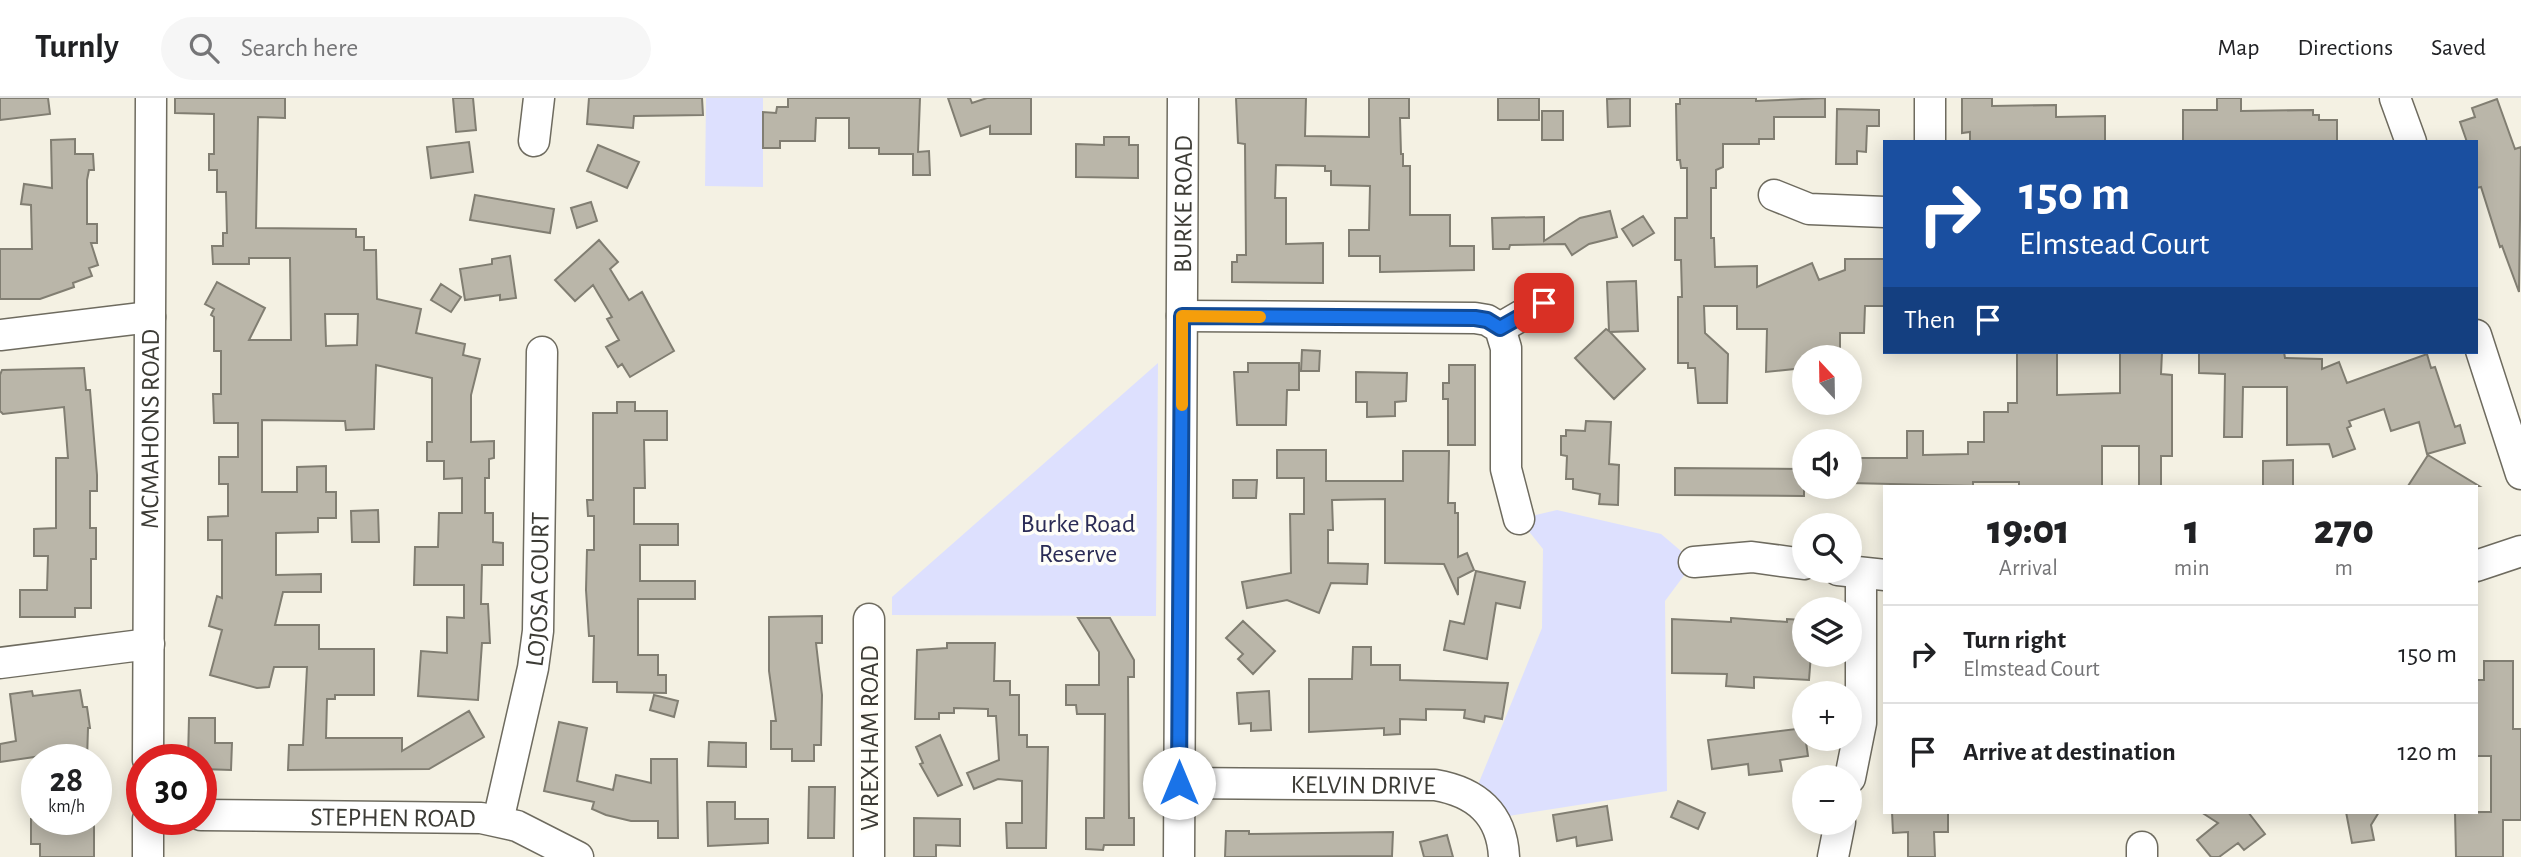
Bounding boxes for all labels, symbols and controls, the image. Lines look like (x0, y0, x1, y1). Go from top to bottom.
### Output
search box (161, 17, 651, 80)
icon: search (185, 29, 223, 67)
text: Turnly (35, 31, 119, 64)
text: Search here (241, 35, 358, 61)
text: Map (2217, 36, 2259, 60)
text: Directions (2297, 36, 2393, 60)
text: Saved (2431, 36, 2486, 60)
street label: BURKE ROAD (1170, 135, 1197, 273)
icon: right (1904, 168, 1995, 259)
text: 150 m (2019, 170, 2130, 219)
text: Elmstead Court (2019, 228, 2209, 260)
pin (1514, 273, 1574, 333)
icon: arrive (1525, 284, 1563, 322)
icon: arrive (1969, 301, 2007, 339)
text: Then (1904, 307, 1955, 333)
street label: MCMAHONS ROAD (137, 329, 164, 529)
north arrow (1792, 345, 1862, 415)
map controls (1792, 345, 1862, 835)
button: sound (1792, 429, 1862, 499)
text: 19:01 (1987, 509, 2070, 551)
text: 1 (2184, 509, 2199, 551)
text: 270 (2314, 509, 2374, 551)
park label: Burke Road Reserve (1021, 511, 1135, 567)
street label: LOJOSA COURT (521, 512, 554, 668)
button: search (1792, 513, 1862, 583)
text: Arrival (1999, 557, 2058, 580)
text: min (2174, 557, 2210, 580)
text: m (2335, 557, 2353, 580)
button: layers (1792, 597, 1862, 667)
text: Turn right (1963, 627, 2066, 653)
icon: right (1904, 635, 1942, 673)
text: 150 m (2398, 641, 2457, 667)
street label: WREXHAM ROAD (857, 645, 883, 831)
text: Elmstead Court (1963, 658, 2100, 681)
button: + (1792, 681, 1862, 751)
icon: arrive (1904, 733, 1942, 771)
text: Arrive at destination (1963, 739, 2176, 765)
text: 120 m (2397, 739, 2457, 765)
speed limit sign: 30 (126, 744, 217, 835)
position arrow (1142, 746, 1216, 820)
text: 28 (50, 763, 83, 798)
button: − (1792, 765, 1862, 835)
street label: KELVIN DRIVE (1290, 772, 1436, 799)
text: km/h (48, 798, 85, 816)
street label: STEPHEN ROAD (310, 804, 476, 832)

